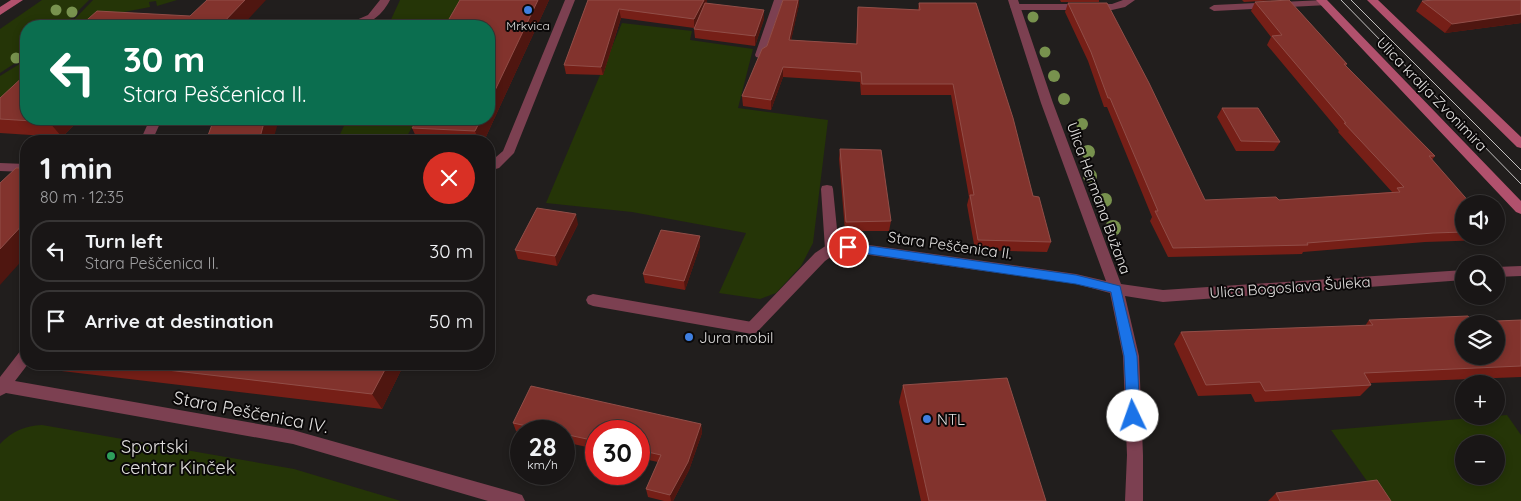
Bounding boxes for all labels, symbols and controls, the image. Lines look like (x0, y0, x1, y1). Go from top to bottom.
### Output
marker: Mrkvica (522, 4, 534, 16)
place label: Mrkvica (506, 18, 550, 33)
street label: Ulica kralja Zvonimira (1373, 33, 1491, 155)
text: 30 m (123, 37, 205, 81)
icon: left (40, 40, 105, 105)
text: Stara Peščenica II. (123, 80, 306, 108)
street label: Ulica Hermana Bužana (1063, 119, 1135, 277)
text: 1 min (40, 149, 113, 187)
button: close (423, 152, 475, 204)
text: 80 m · 12:35 (40, 187, 124, 207)
map controls (1455, 195, 1505, 485)
button: sound (1455, 195, 1505, 245)
pin (827, 226, 869, 268)
street label: Stara Peščenica II. (887, 227, 1013, 263)
text: Turn left (85, 229, 163, 253)
icon: arrive (834, 233, 862, 261)
icon: left (42, 237, 70, 265)
text: 30 m (429, 239, 473, 263)
text: Stara Peščenica II. (85, 253, 218, 273)
button: search (1455, 255, 1505, 305)
street label: Ulica Bogoslava Šuleka (1209, 272, 1371, 302)
icon: arrive (42, 307, 70, 335)
text: Arrive at destination (85, 309, 274, 333)
text: 50 m (429, 309, 473, 333)
button: layers (1455, 315, 1505, 365)
place label: Jura mobil (699, 328, 773, 347)
marker: Jura mobil (683, 331, 695, 343)
button: + (1455, 375, 1505, 425)
street label: Stara Peščenica IV. (172, 386, 330, 438)
position arrow (1106, 389, 1158, 441)
place label: NTL (937, 410, 965, 429)
marker: NTL (921, 413, 933, 425)
speed limit sign: 30 (585, 420, 650, 485)
text: 28 (529, 431, 556, 462)
place label: Sportski centar Kinček (121, 435, 235, 479)
button: − (1455, 435, 1505, 485)
marker: Sportski centar Kinček (105, 450, 117, 462)
text: km/h (527, 457, 558, 472)

